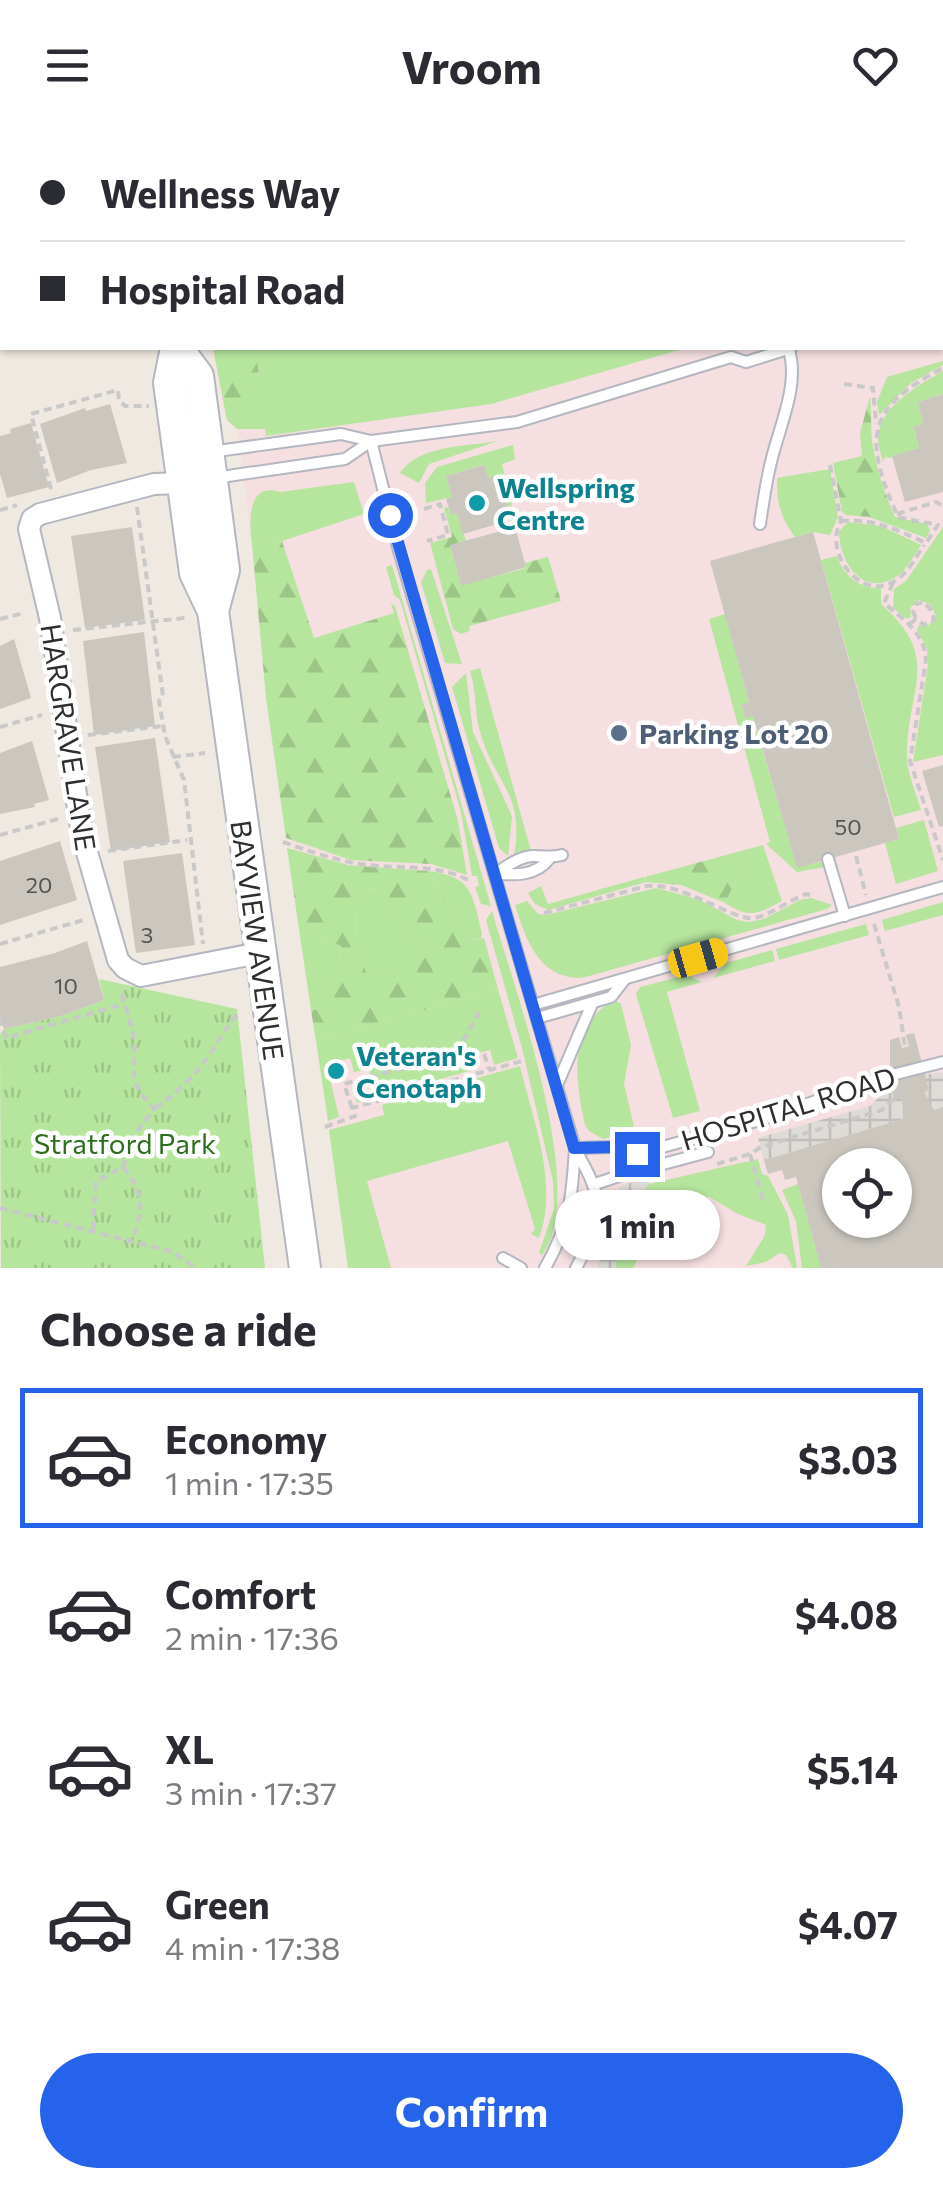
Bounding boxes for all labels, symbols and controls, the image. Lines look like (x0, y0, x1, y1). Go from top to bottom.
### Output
icon: menu (40, 38, 95, 93)
text: Vroom (401, 38, 542, 93)
icon: heart (848, 38, 903, 93)
text: Wellness Way (100, 169, 340, 216)
text: Hospital Road (100, 265, 345, 312)
place label: Wellspring Centre (497, 470, 635, 536)
marker: Wellspring Centre (466, 492, 488, 514)
route start (368, 493, 413, 538)
street label: HARGRAVE LANE (34, 621, 104, 853)
place label: Parking Lot 20 (639, 716, 829, 750)
marker: Parking Lot 20 (608, 722, 630, 744)
house number: 50 (835, 813, 862, 840)
street label: BAYVIEW AVENUE (224, 818, 292, 1062)
house number: 20 (26, 871, 52, 898)
house number: 3 (141, 921, 153, 948)
car (665, 935, 731, 981)
house number: 10 (54, 972, 78, 999)
place label: Veteran's Cenotaph (356, 1038, 482, 1104)
street label: HOSPITAL ROAD (677, 1059, 899, 1157)
marker: Veteran's Cenotaph (325, 1060, 347, 1082)
park label: Stratford Park (34, 1126, 216, 1160)
route end (615, 1132, 660, 1177)
map controls (822, 1148, 912, 1238)
button: locate (822, 1148, 912, 1238)
callout: 1 min (554, 1189, 720, 1259)
text: 1 min (600, 1205, 675, 1245)
text: Choose a ride (40, 1300, 317, 1355)
icon: car (45, 1413, 135, 1503)
text: Economy (165, 1415, 327, 1462)
text: $3.03 (798, 1435, 898, 1482)
text: 1 min · 17:35 (165, 1462, 334, 1502)
icon: car (45, 1568, 135, 1658)
text: Comfort (165, 1570, 316, 1617)
text: $4.08 (795, 1590, 898, 1637)
text: 2 min · 17:36 (165, 1617, 339, 1657)
icon: car (45, 1723, 135, 1813)
text: XL (165, 1725, 214, 1772)
text: $5.14 (807, 1745, 898, 1792)
text: 3 min · 17:37 (165, 1772, 337, 1812)
icon: car (45, 1878, 135, 1968)
text: Green (165, 1880, 270, 1927)
text: $4.07 (798, 1900, 898, 1947)
text: 4 min · 17:38 (165, 1927, 340, 1967)
button: Confirm (40, 2053, 903, 2168)

